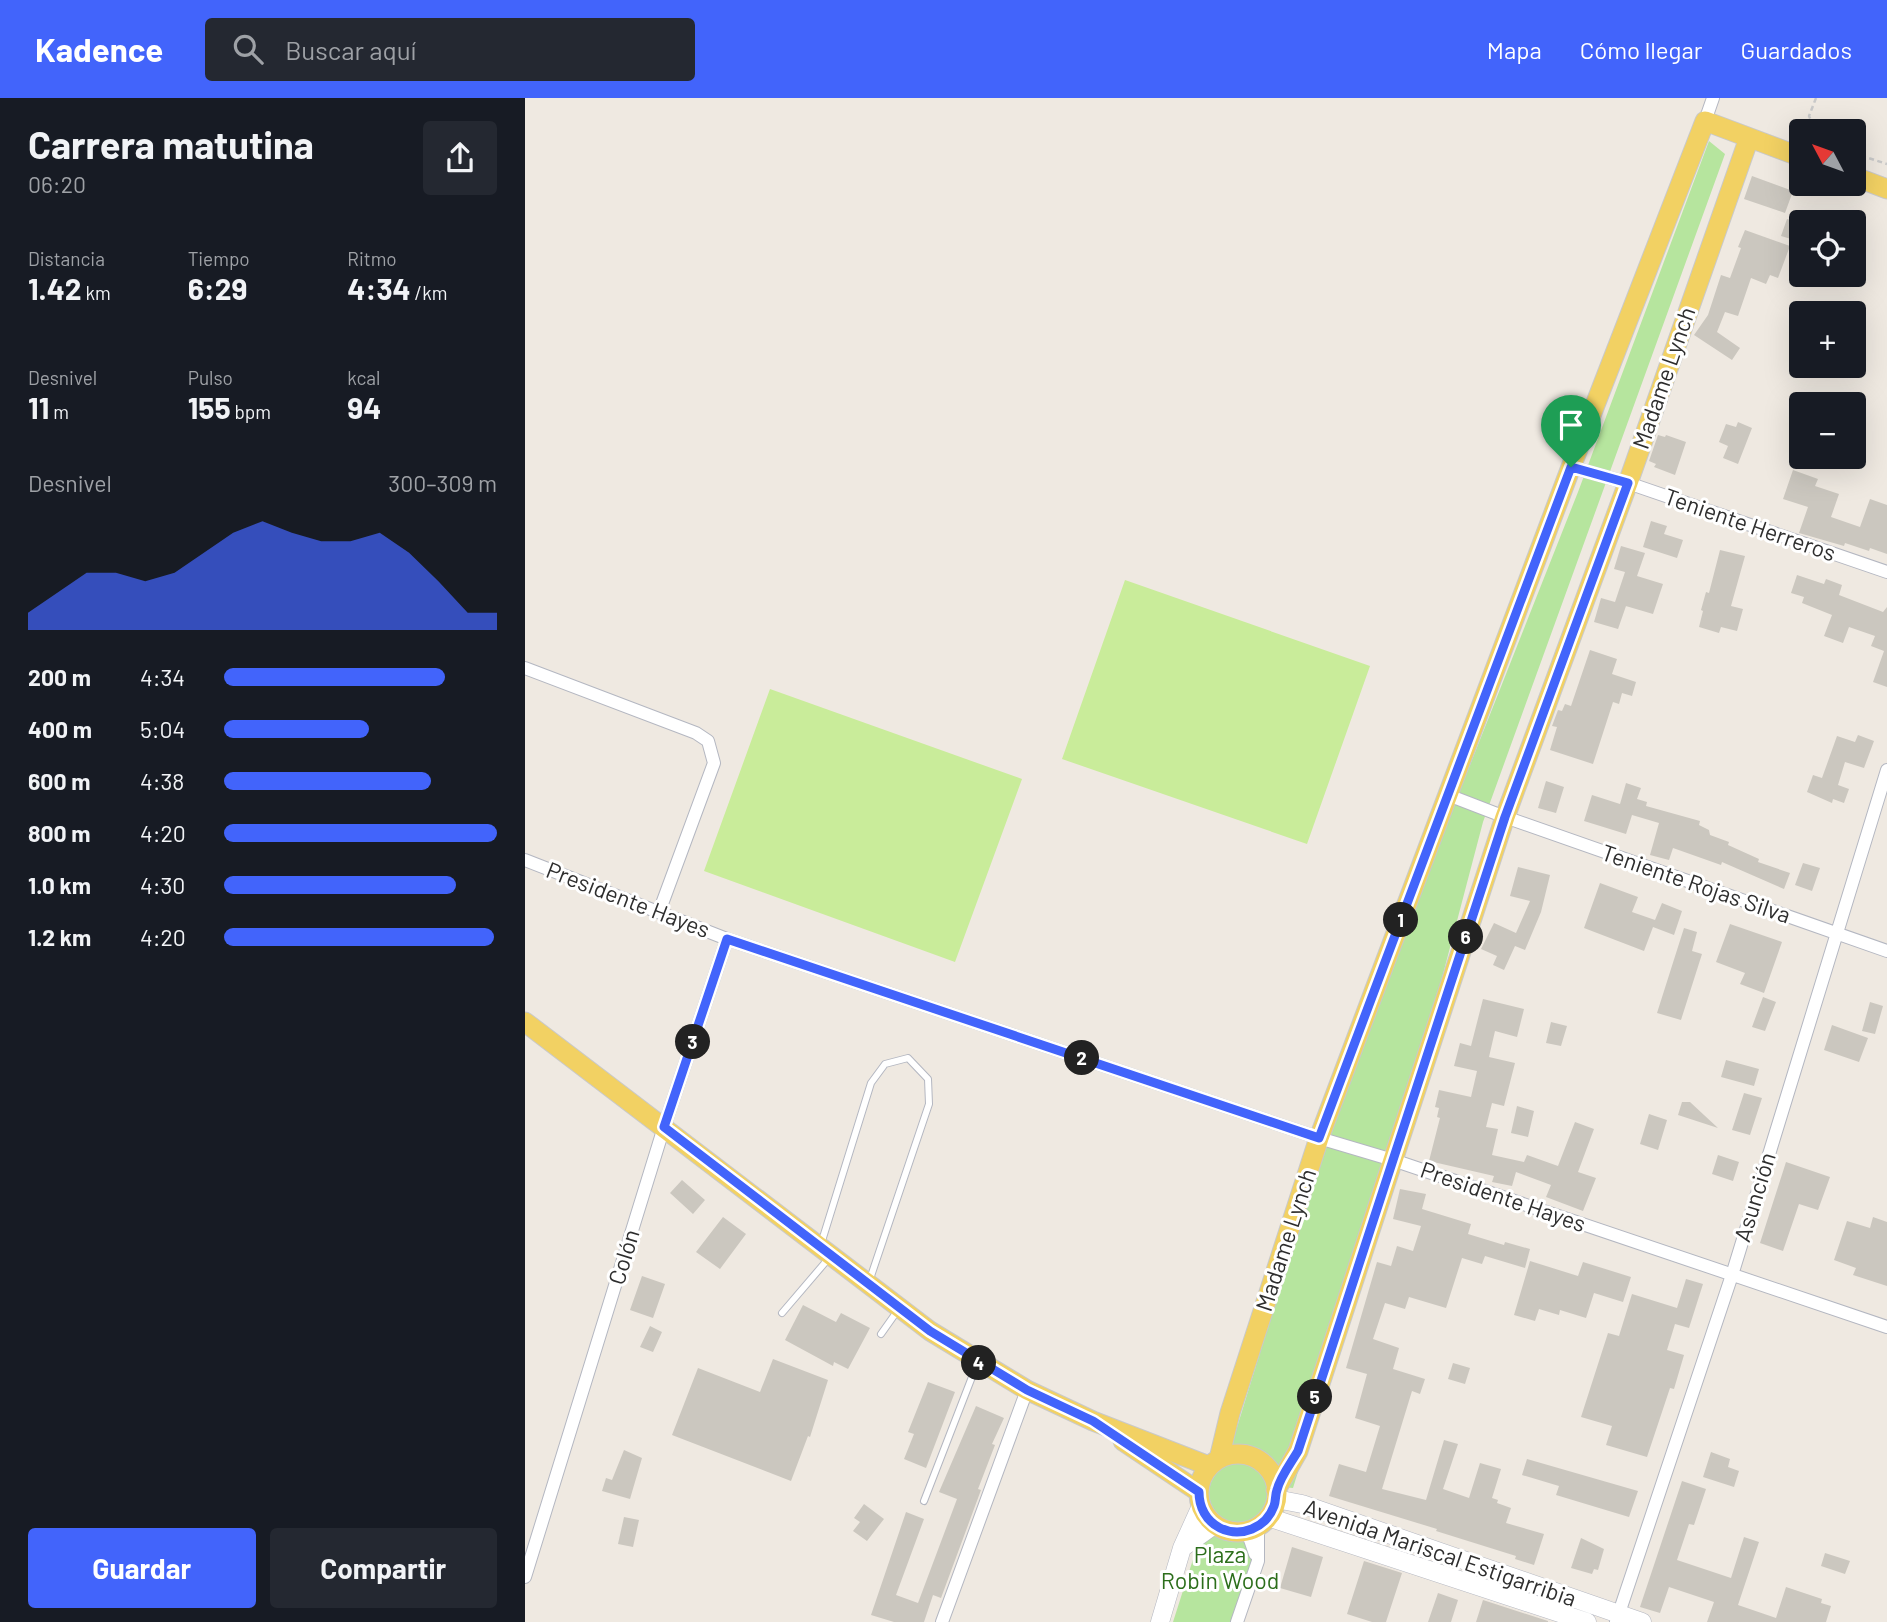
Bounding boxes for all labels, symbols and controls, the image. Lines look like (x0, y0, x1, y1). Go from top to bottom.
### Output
search box (205, 18, 695, 81)
text: Kadence (35, 29, 163, 69)
icon: search (229, 30, 267, 68)
text: Buscar aquí (285, 34, 416, 65)
text: Mapa (1487, 35, 1542, 64)
text: Cómo llegar (1580, 35, 1702, 64)
text: Guardados (1740, 35, 1852, 64)
north arrow (1789, 119, 1865, 196)
map controls (1789, 119, 1866, 469)
text: Carrera matutina (28, 121, 314, 167)
button: share (423, 121, 497, 195)
text: 06:20 (28, 170, 86, 198)
button: locate (1789, 210, 1866, 287)
text: Distancia (28, 247, 105, 270)
text: Tiempo (188, 247, 250, 270)
text: Ritmo (347, 247, 397, 270)
text: 1.42 (28, 270, 82, 306)
text: 6:29 (188, 270, 247, 306)
text: 4:34 (347, 270, 411, 306)
text: km (82, 281, 111, 304)
text: /km (411, 281, 447, 304)
button: + (1789, 301, 1866, 378)
street label: Madame Lynch (1626, 303, 1700, 452)
text: Desnivel (28, 366, 97, 389)
text: Pulso (188, 366, 233, 389)
text: kcal (347, 366, 380, 389)
text: 11 (28, 389, 49, 425)
text: 155 (188, 389, 231, 425)
text: 94 (347, 389, 381, 425)
button: − (1789, 392, 1866, 469)
pin (1541, 395, 1601, 467)
text: m (49, 400, 69, 423)
text: bpm (231, 400, 271, 423)
icon: arrive (1552, 406, 1590, 444)
text: Desnivel (28, 469, 112, 497)
text: 300–309 m (388, 469, 497, 497)
street label: Teniente Herreros (1661, 482, 1840, 567)
text: 200 m (28, 663, 91, 691)
text: 4:34 (140, 663, 185, 691)
text: 400 m (28, 715, 92, 743)
text: 5:04 (140, 715, 185, 743)
text: 600 m (28, 767, 90, 795)
text: 4:38 (140, 767, 184, 795)
text: 800 m (28, 819, 90, 847)
text: 4:20 (140, 819, 186, 847)
street label: Teniente Rojas Silva (1598, 838, 1795, 929)
street label: Presidente Hayes (543, 855, 714, 943)
text: 1.0 km (28, 871, 91, 899)
text: 4:30 (140, 871, 185, 899)
pin: 1 (1383, 902, 1419, 938)
text: 1 (1397, 908, 1404, 931)
pin: 6 (1448, 920, 1483, 954)
text: 1.2 km (28, 923, 91, 951)
text: 4:20 (140, 923, 186, 951)
text: 6 (1460, 925, 1471, 948)
pin: 3 (675, 1024, 711, 1060)
text: 3 (687, 1030, 698, 1053)
pin: 2 (1065, 1040, 1099, 1076)
text: 2 (1076, 1046, 1087, 1069)
street label: Asunción (1727, 1149, 1781, 1245)
street label: Presidente Hayes (1417, 1155, 1590, 1237)
street label: Madame Lynch (1249, 1165, 1321, 1314)
street label: Colón (601, 1226, 645, 1288)
pin: 4 (961, 1346, 997, 1380)
text: 4 (973, 1351, 984, 1374)
pin: 5 (1297, 1380, 1333, 1414)
text: 5 (1309, 1385, 1320, 1408)
street label: Avenida Mariscal Estigarribia (1300, 1492, 1580, 1612)
button: Guardar (28, 1528, 256, 1608)
button: Compartir (270, 1528, 497, 1608)
park label: Plaza Robin Wood (1161, 1540, 1279, 1594)

